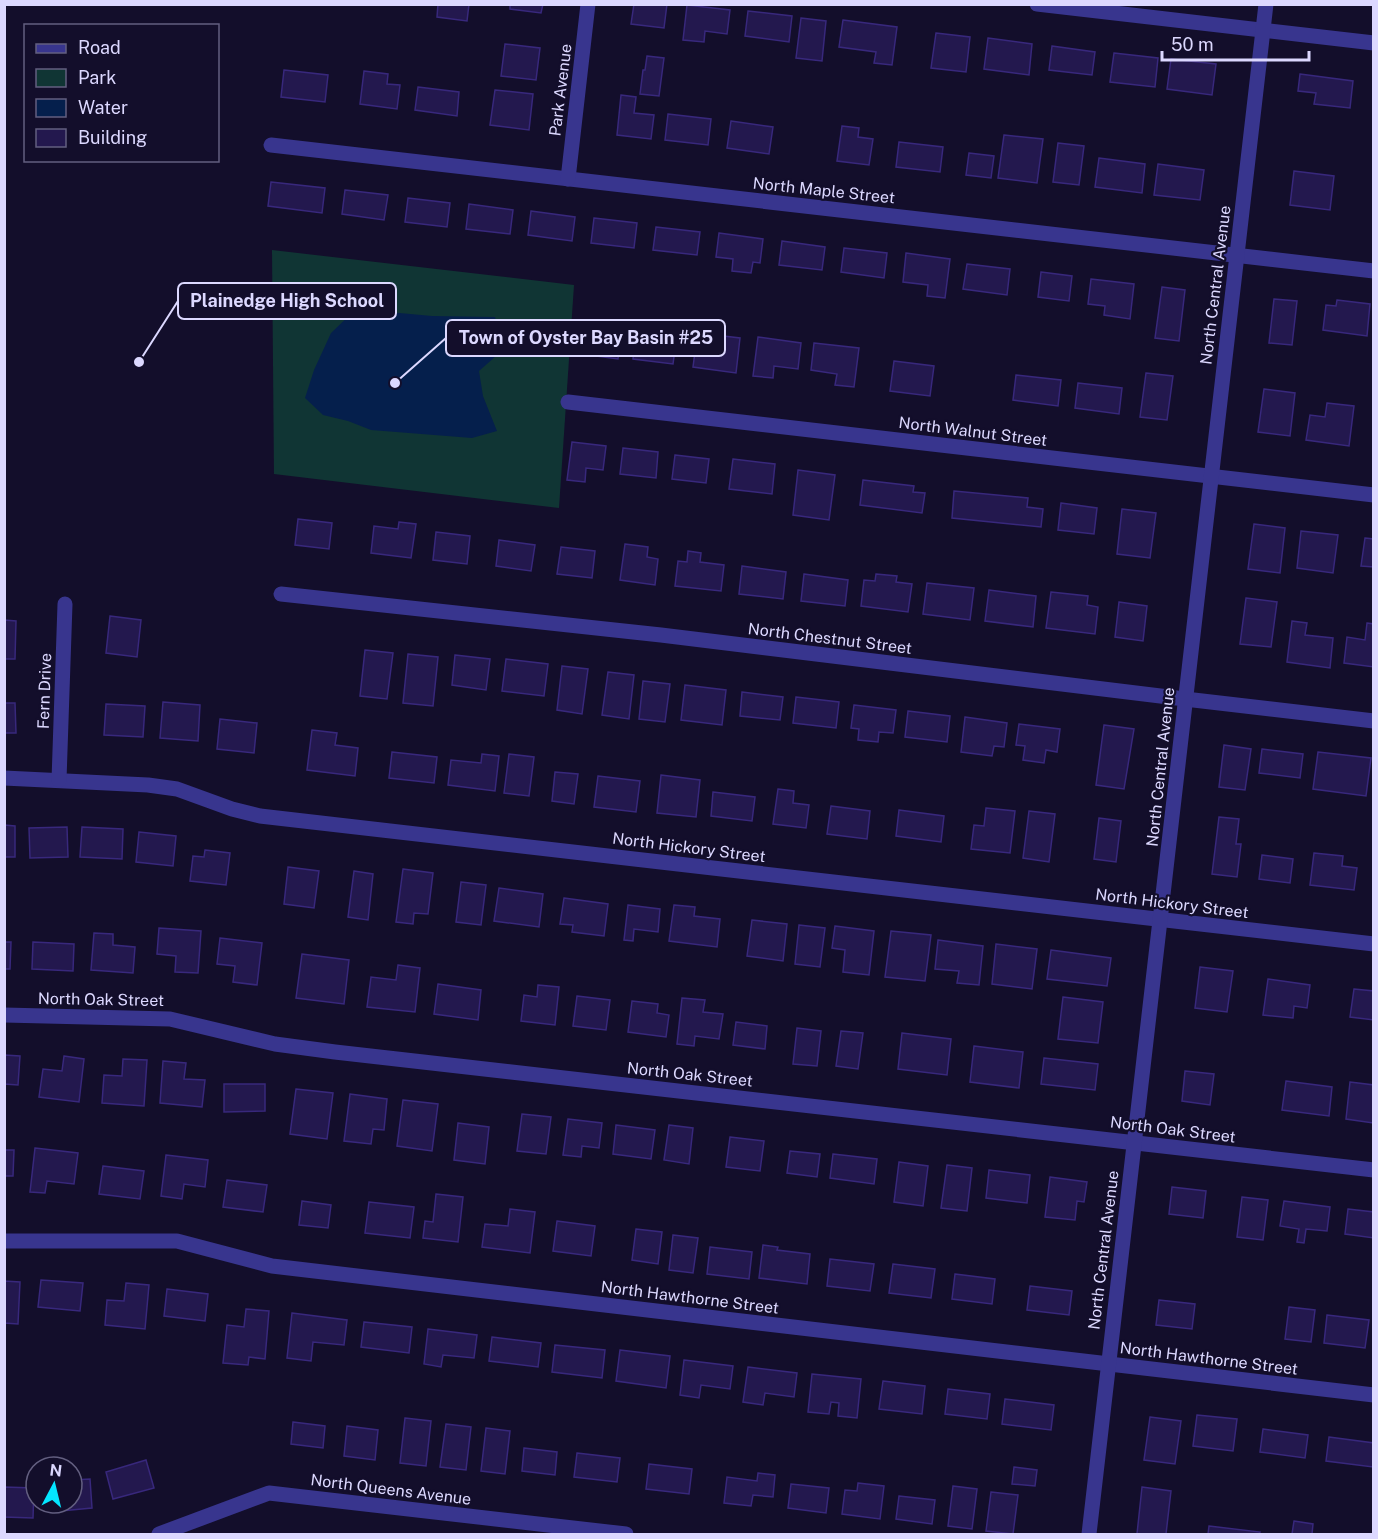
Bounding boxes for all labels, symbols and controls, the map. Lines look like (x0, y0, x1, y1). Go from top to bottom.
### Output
legend (24, 24, 219, 162)
scale bar (1162, 24, 1309, 62)
text: 50 m (1171, 34, 1214, 55)
text: Road (78, 37, 121, 58)
street label: Park Avenue (545, 43, 576, 137)
text: Park (78, 67, 116, 88)
text: Water (78, 97, 128, 118)
text: Building (78, 127, 147, 148)
street label: North Maple Street (752, 174, 896, 207)
street label: North Central Avenue (1196, 204, 1235, 366)
callout: Plainedge High School (178, 283, 396, 319)
text: Plainedge High School (190, 290, 384, 311)
callout: Town of Oyster Bay Basin #25 (446, 320, 725, 356)
text: Town of Oyster Bay Basin #25 (459, 327, 713, 348)
street label: North Walnut Street (898, 413, 1048, 450)
street label: North Chestnut Street (747, 619, 913, 658)
street label: Fern Drive (34, 653, 55, 729)
street label: North Central Avenue (1143, 686, 1178, 848)
street label: North Hickory Street (611, 829, 767, 866)
street label: North Hickory Street (1094, 885, 1250, 922)
street label: North Oak Street (38, 989, 164, 1010)
street label: North Oak Street (626, 1058, 754, 1091)
street label: North Oak Street (1109, 1112, 1237, 1147)
street label: North Central Avenue (1084, 1169, 1123, 1331)
street label: North Hawthorne Street (600, 1277, 780, 1318)
street label: North Hawthorne Street (1119, 1338, 1299, 1379)
north arrow (24, 1455, 84, 1515)
text: N (48, 1460, 63, 1481)
street label: North Queens Avenue (309, 1470, 472, 1509)

